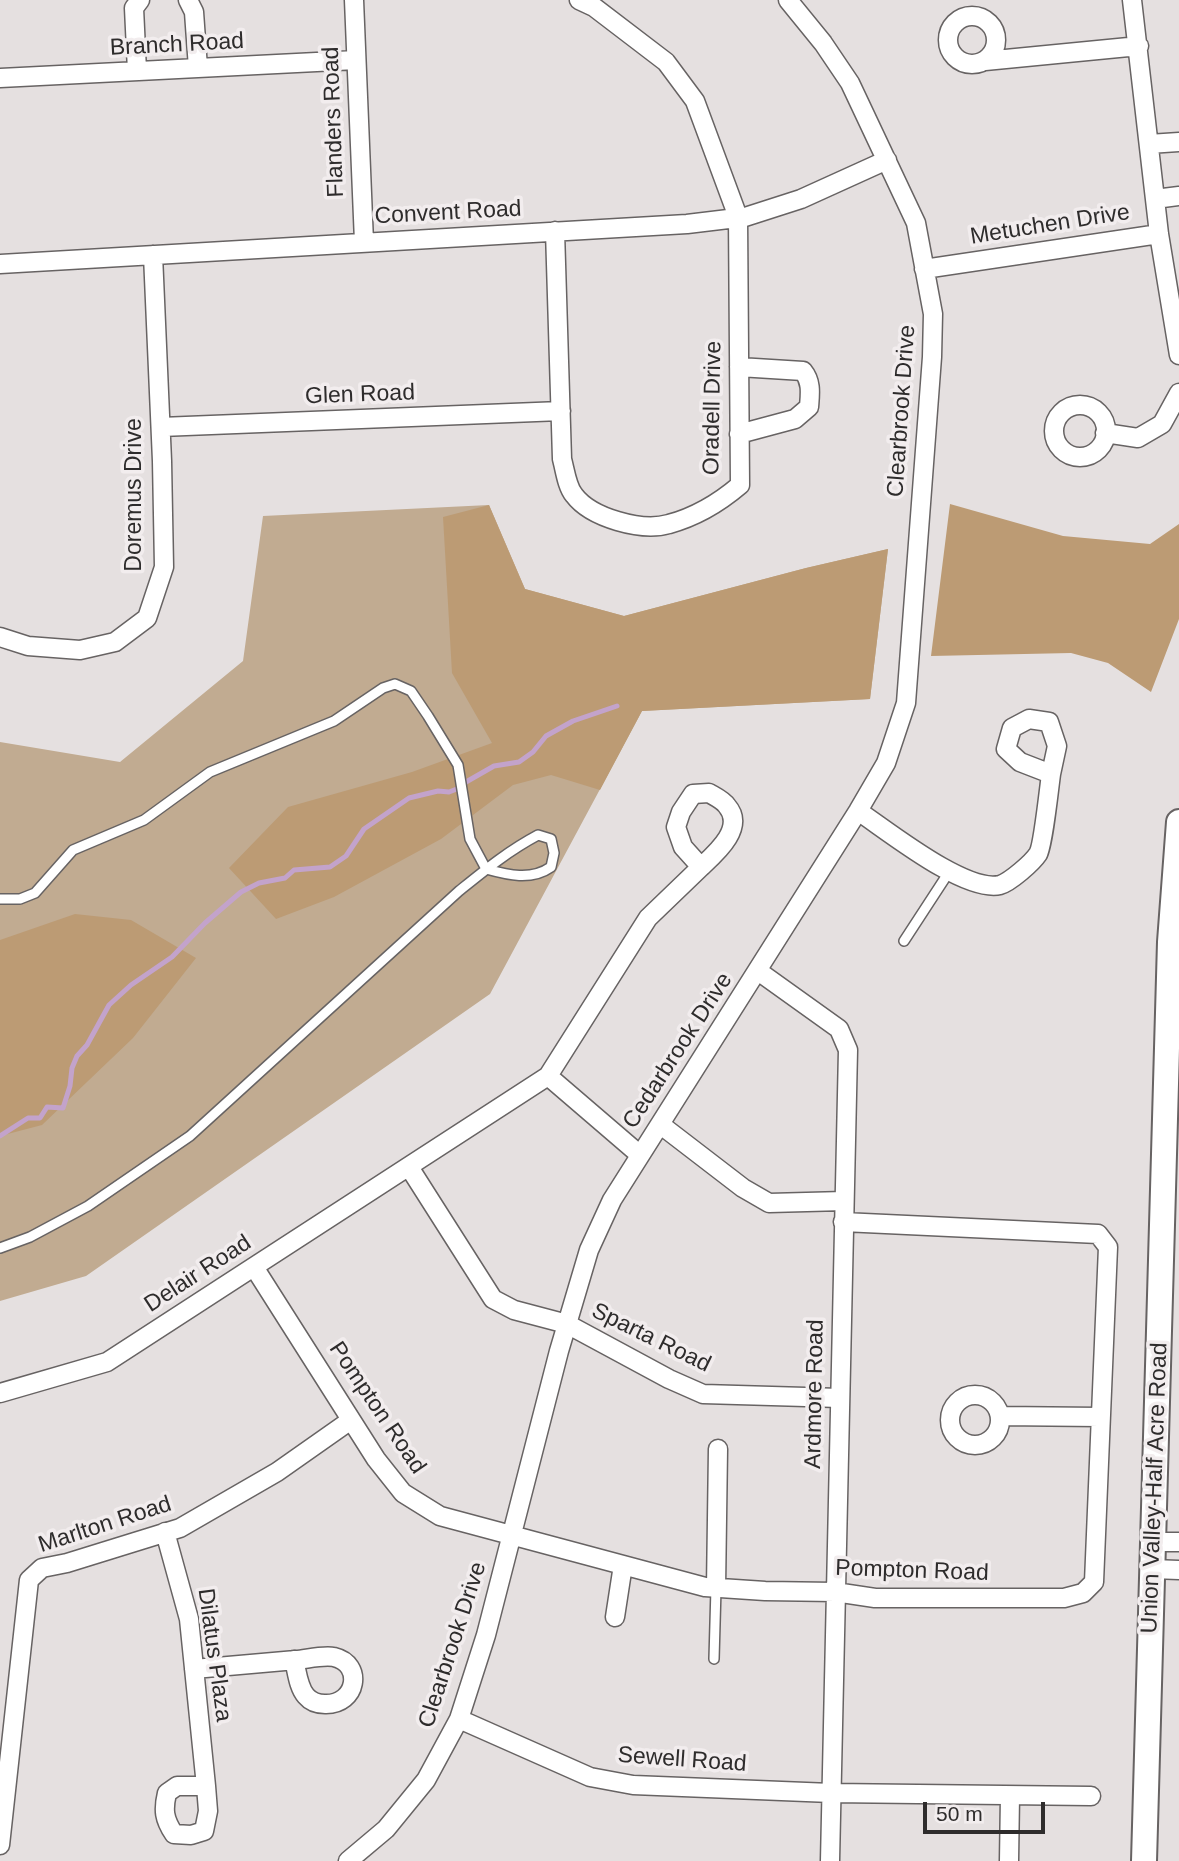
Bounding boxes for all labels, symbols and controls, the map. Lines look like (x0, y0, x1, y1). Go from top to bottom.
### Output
street label: Branch Road (109, 28, 245, 62)
street label: Flanders Road (318, 46, 350, 198)
street label: Convent Road (374, 195, 522, 231)
street label: Metuchen Drive (968, 199, 1132, 251)
street label: Clearbrook Drive (882, 324, 922, 498)
street label: Oradell Drive (698, 341, 728, 475)
street label: Glen Road (305, 379, 415, 411)
street label: Doremus Drive (121, 418, 149, 572)
street label: Cedarbrook Drive (617, 968, 739, 1134)
street label: Delair Road (140, 1229, 256, 1319)
street label: Sparta Road (587, 1297, 715, 1379)
street label: Ardmore Road (800, 1319, 830, 1469)
street label: Pompton Road (323, 1337, 431, 1479)
street label: Union Valley-Half Acre Road (1136, 1342, 1174, 1634)
street label: Marlton Road (35, 1491, 175, 1559)
street label: Pompton Road (835, 1555, 989, 1587)
street label: Clearbrook Drive (413, 1559, 493, 1731)
street label: Dilatus Plaza (191, 1587, 237, 1723)
street label: Sewell Road (617, 1742, 747, 1778)
scale bar (927, 1787, 1050, 1831)
text: 50 m (936, 1802, 983, 1825)

